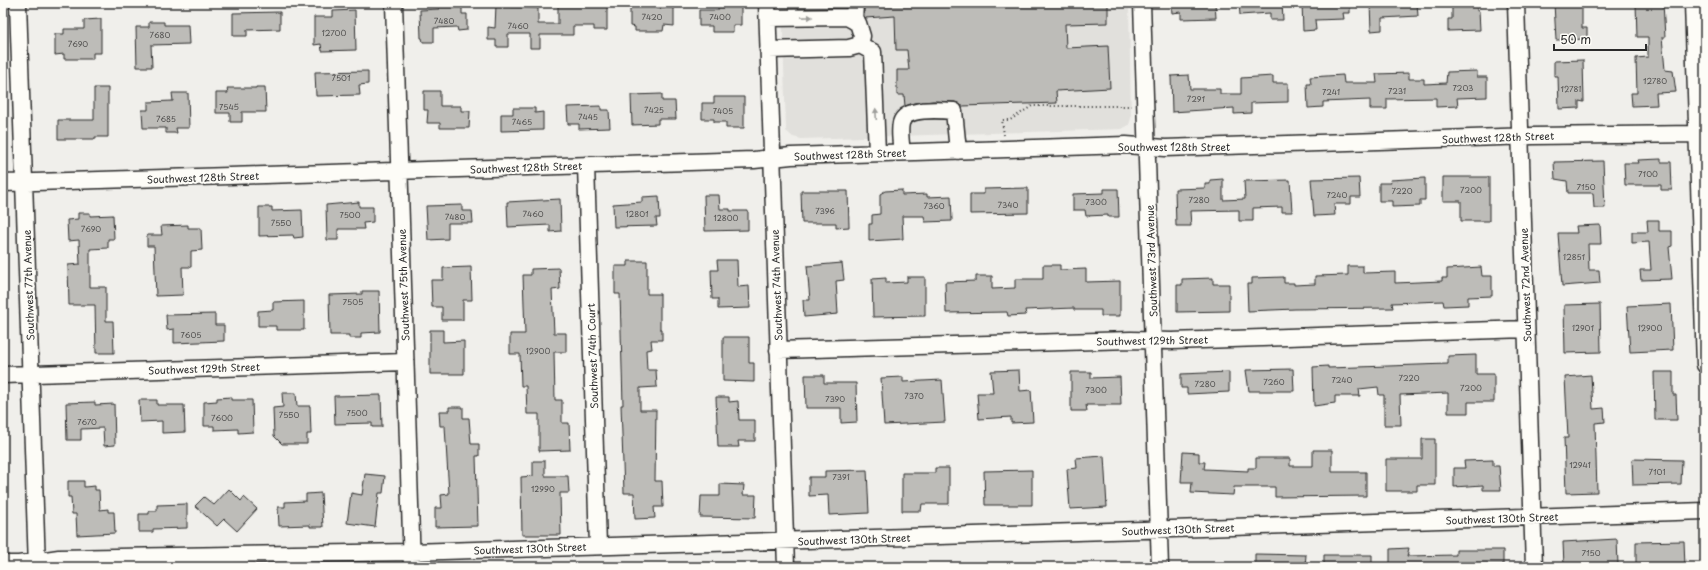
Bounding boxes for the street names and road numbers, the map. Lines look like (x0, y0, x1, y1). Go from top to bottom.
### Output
street label: Southwest 128th Street (1442, 128, 1554, 146)
street label: Southwest 128th Street (1118, 139, 1230, 154)
street label: Southwest 128th Street (794, 145, 906, 163)
street label: Southwest 128th Street (470, 158, 582, 176)
street label: Southwest 128th Street (147, 168, 259, 186)
street label: Southwest 73rd Avenue (1142, 204, 1160, 317)
street label: Southwest 72nd Avenue (1515, 227, 1534, 342)
street label: Southwest 75th Avenue (394, 228, 412, 341)
street label: Southwest 77th Avenue (19, 229, 37, 341)
street label: Southwest 74th Avenue (767, 229, 785, 341)
street label: Southwest 74th Court (583, 303, 601, 409)
street label: Southwest 129th Street (1096, 332, 1208, 348)
street label: Southwest 129th Street (148, 359, 260, 377)
street label: Southwest 130th Street (1445, 509, 1559, 527)
street label: Southwest 130th Street (1121, 520, 1235, 538)
street label: Southwest 130th Street (797, 530, 911, 548)
street label: Southwest 130th Street (473, 539, 587, 557)

